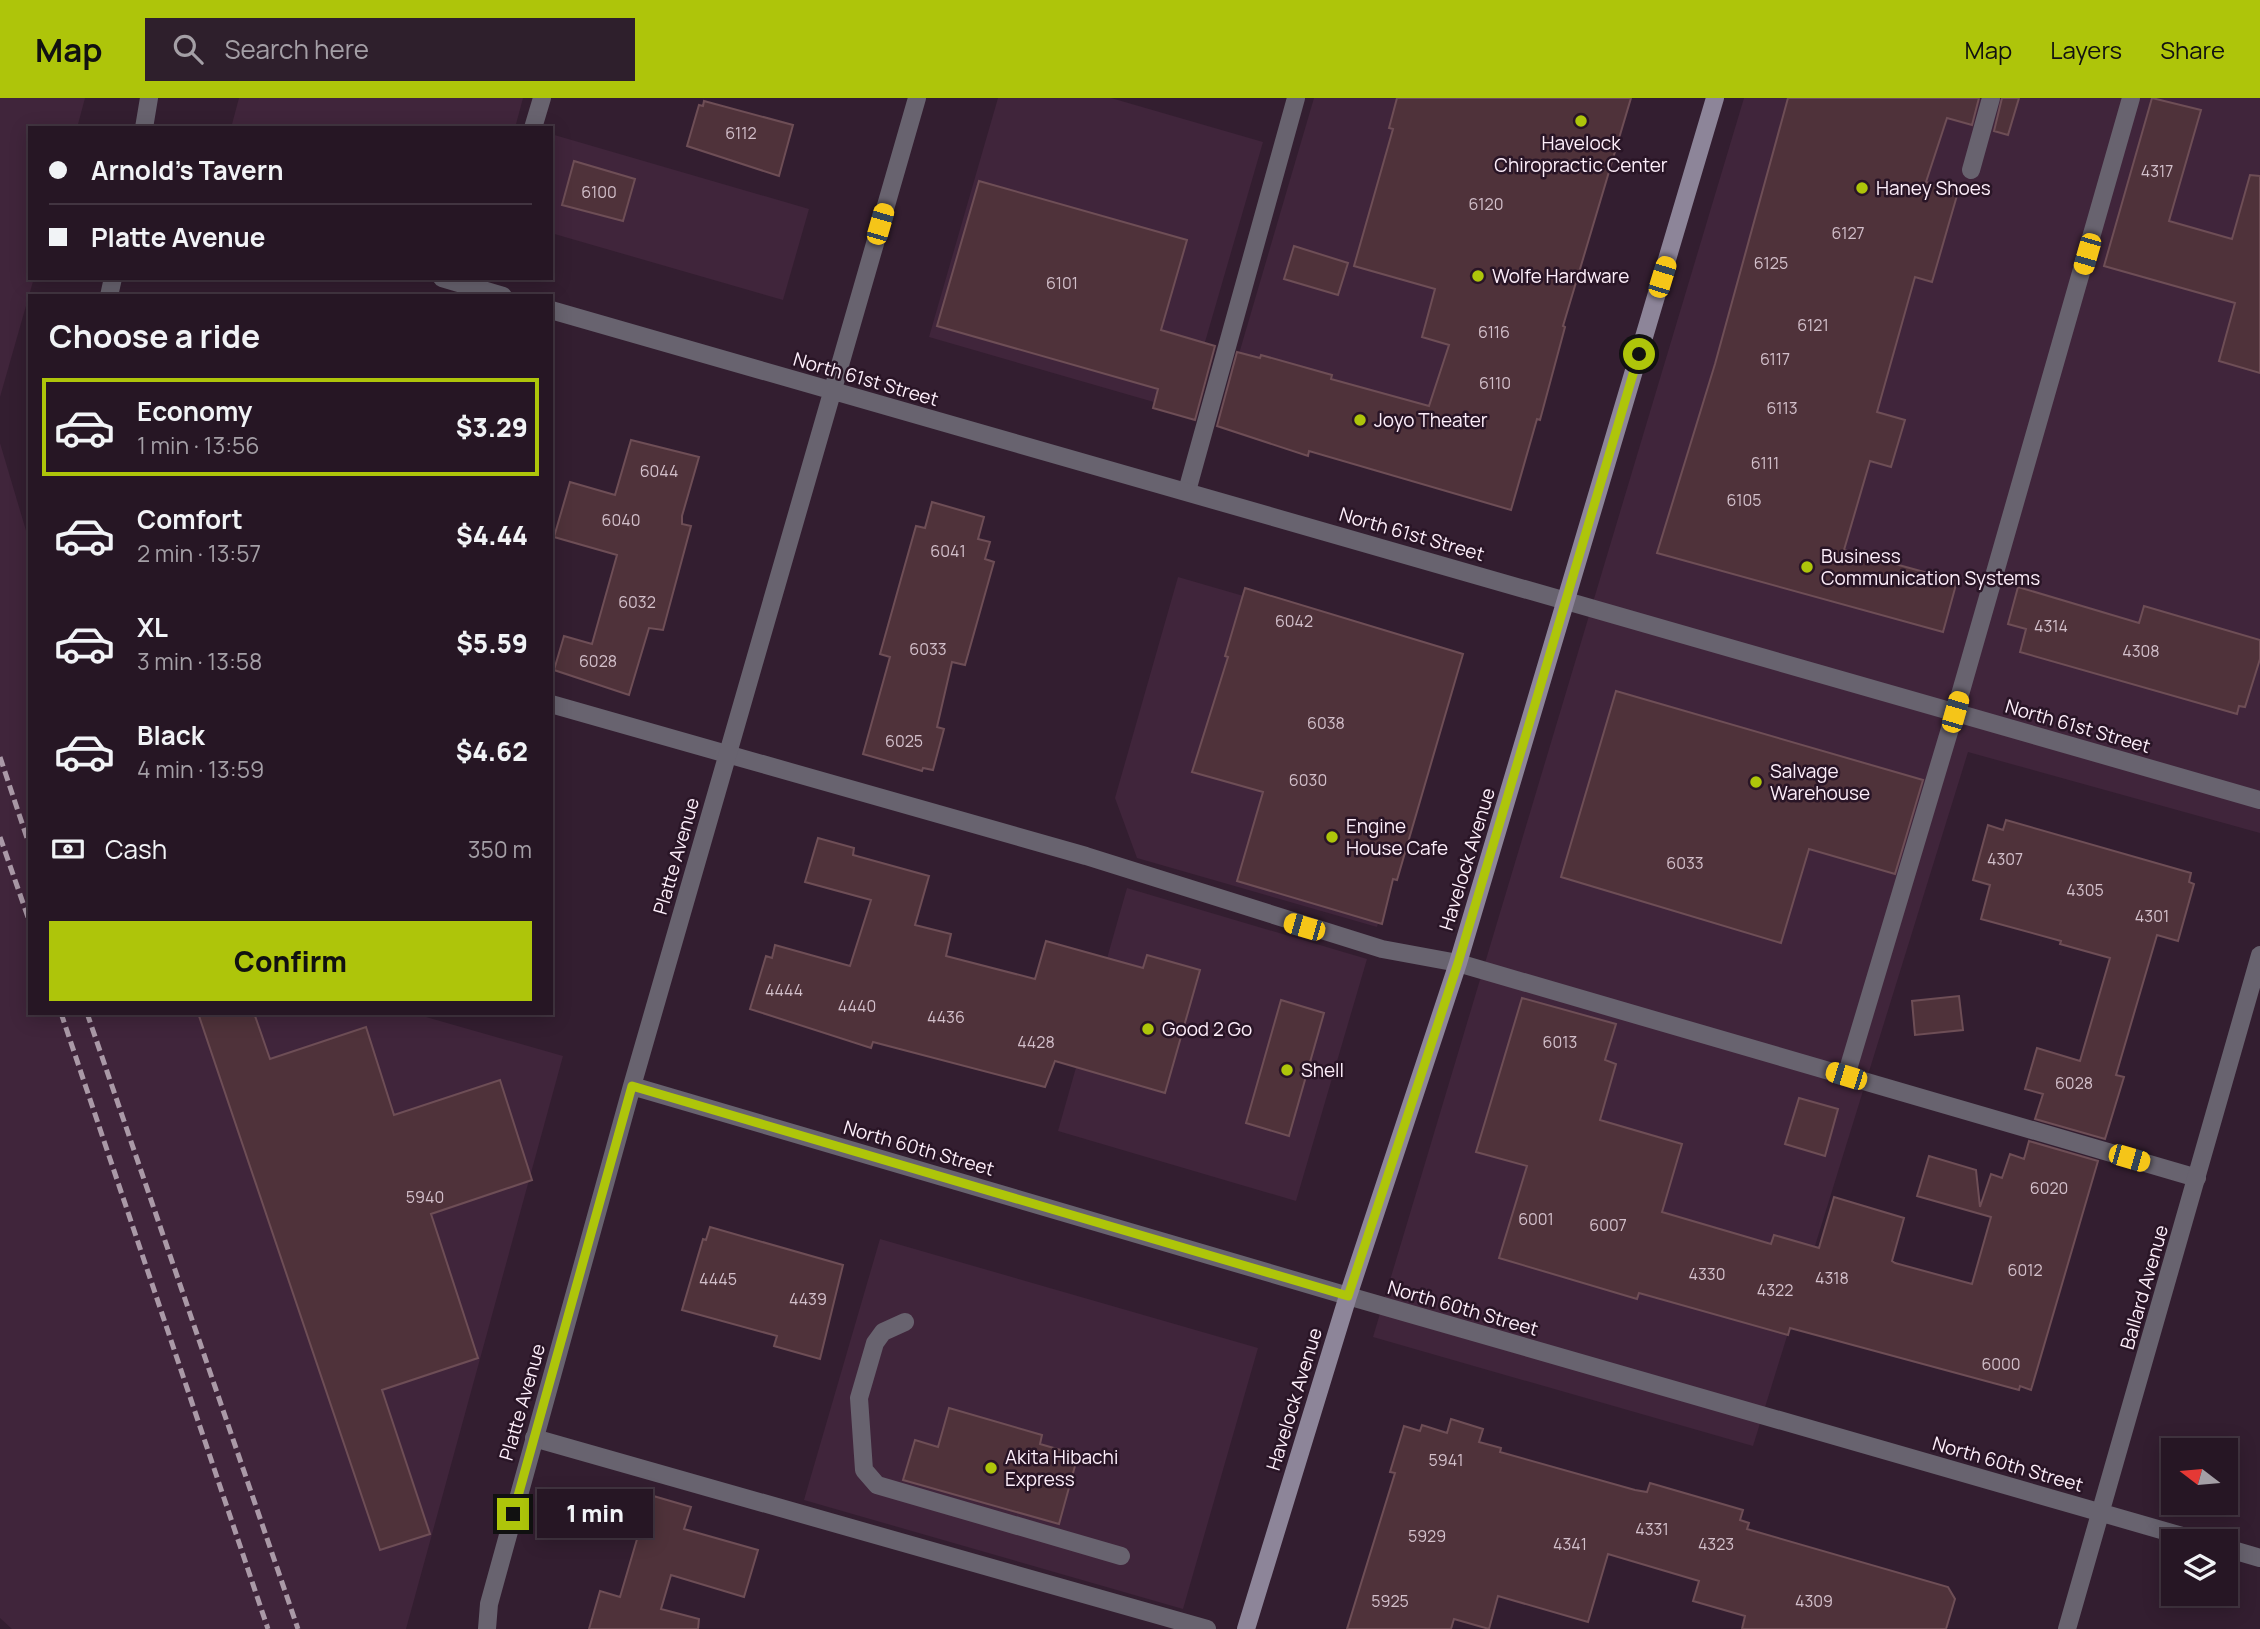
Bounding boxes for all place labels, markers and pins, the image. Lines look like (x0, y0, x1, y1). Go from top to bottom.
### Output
marker: Havelock Chiropractic Center (1573, 113, 1589, 129)
place label: Havelock Chiropractic Center (1494, 130, 1668, 178)
place label: Haney Shoes (1876, 175, 1991, 201)
marker: Haney Shoes (1854, 180, 1870, 196)
place label: Wolfe Hardware (1492, 263, 1629, 289)
marker: Wolfe Hardware (1470, 268, 1486, 284)
place label: Joyo Theater (1374, 407, 1488, 433)
marker: Joyo Theater (1352, 412, 1368, 428)
place label: Business Communication Systems (1821, 543, 2040, 591)
marker: Business Communication Systems (1799, 559, 1815, 575)
place label: Salvage Warehouse (1770, 758, 1870, 806)
marker: Salvage Warehouse (1748, 774, 1764, 790)
place label: Engine House Cafe (1346, 813, 1448, 861)
marker: Engine House Cafe (1324, 829, 1340, 845)
place label: Good 2 Go (1162, 1016, 1252, 1042)
marker: Good 2 Go (1140, 1021, 1156, 1037)
place label: Shell (1301, 1057, 1344, 1083)
marker: Shell (1279, 1062, 1295, 1078)
place label: Akita Hibachi Express (1005, 1444, 1118, 1492)
marker: Akita Hibachi Express (983, 1460, 999, 1476)

